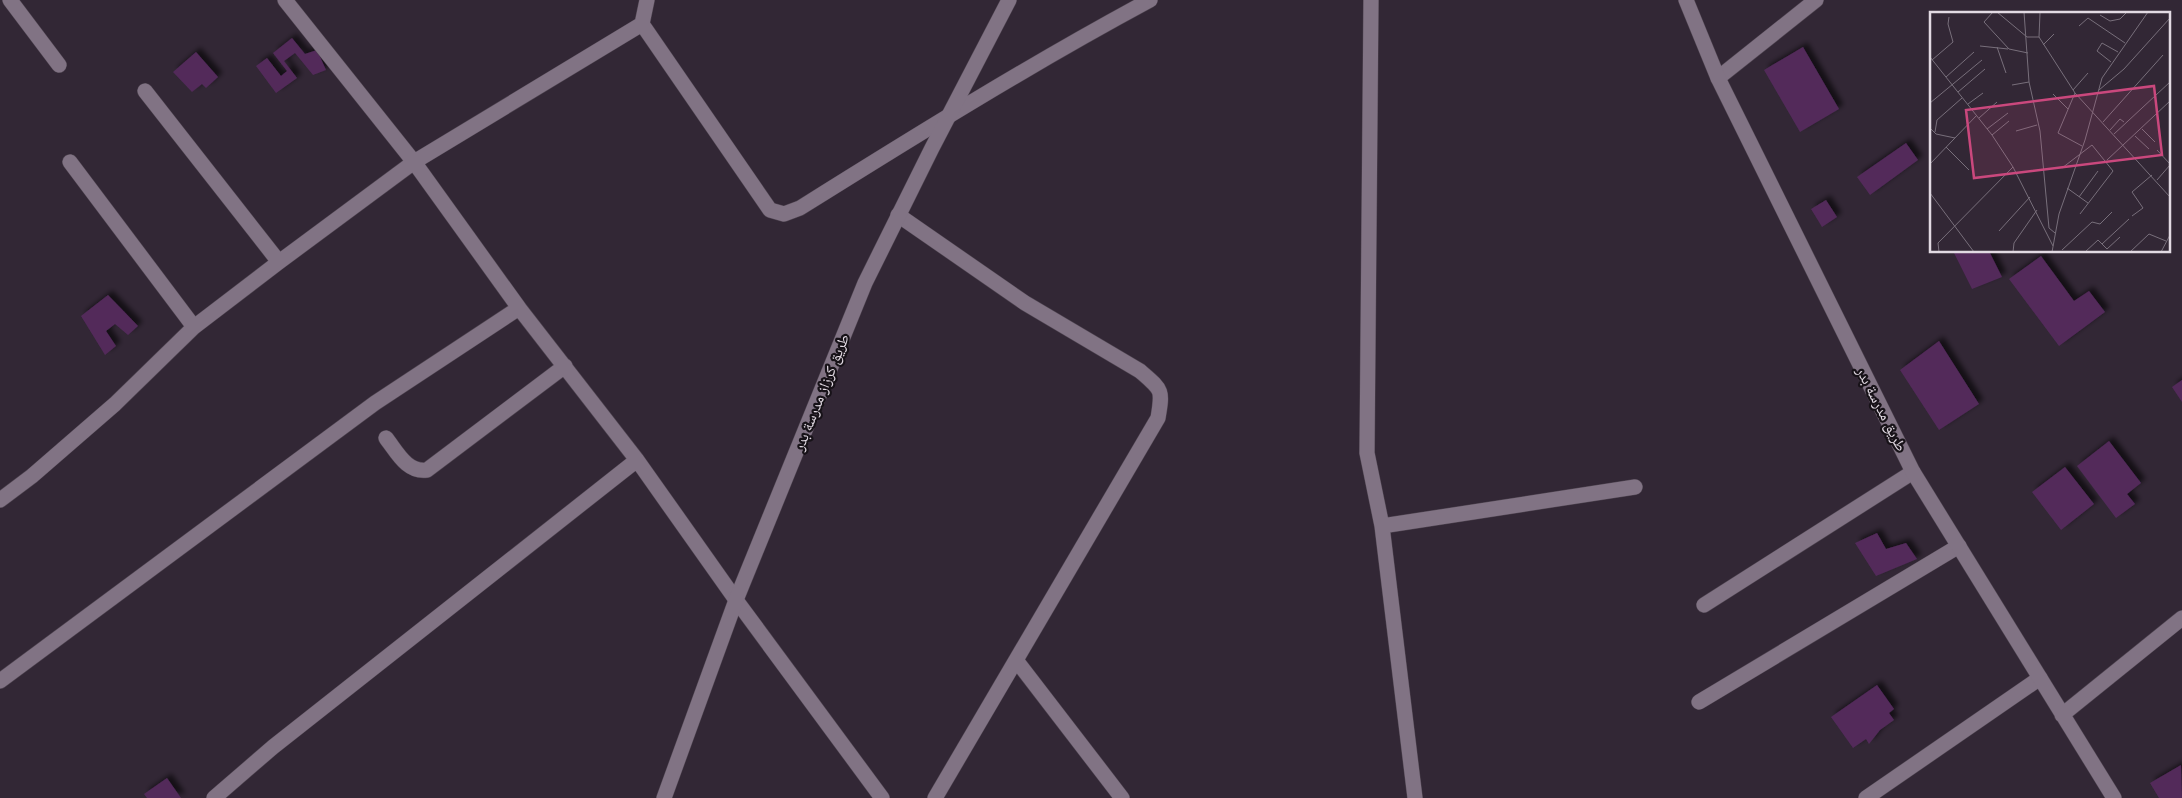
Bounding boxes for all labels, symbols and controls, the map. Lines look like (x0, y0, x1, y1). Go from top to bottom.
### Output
inset map (1930, 12, 2170, 252)
street label: طريق كرزاز مدرسة بدر (790, 331, 854, 454)
street label: طريق مدرسة بدر (1851, 363, 1911, 455)

